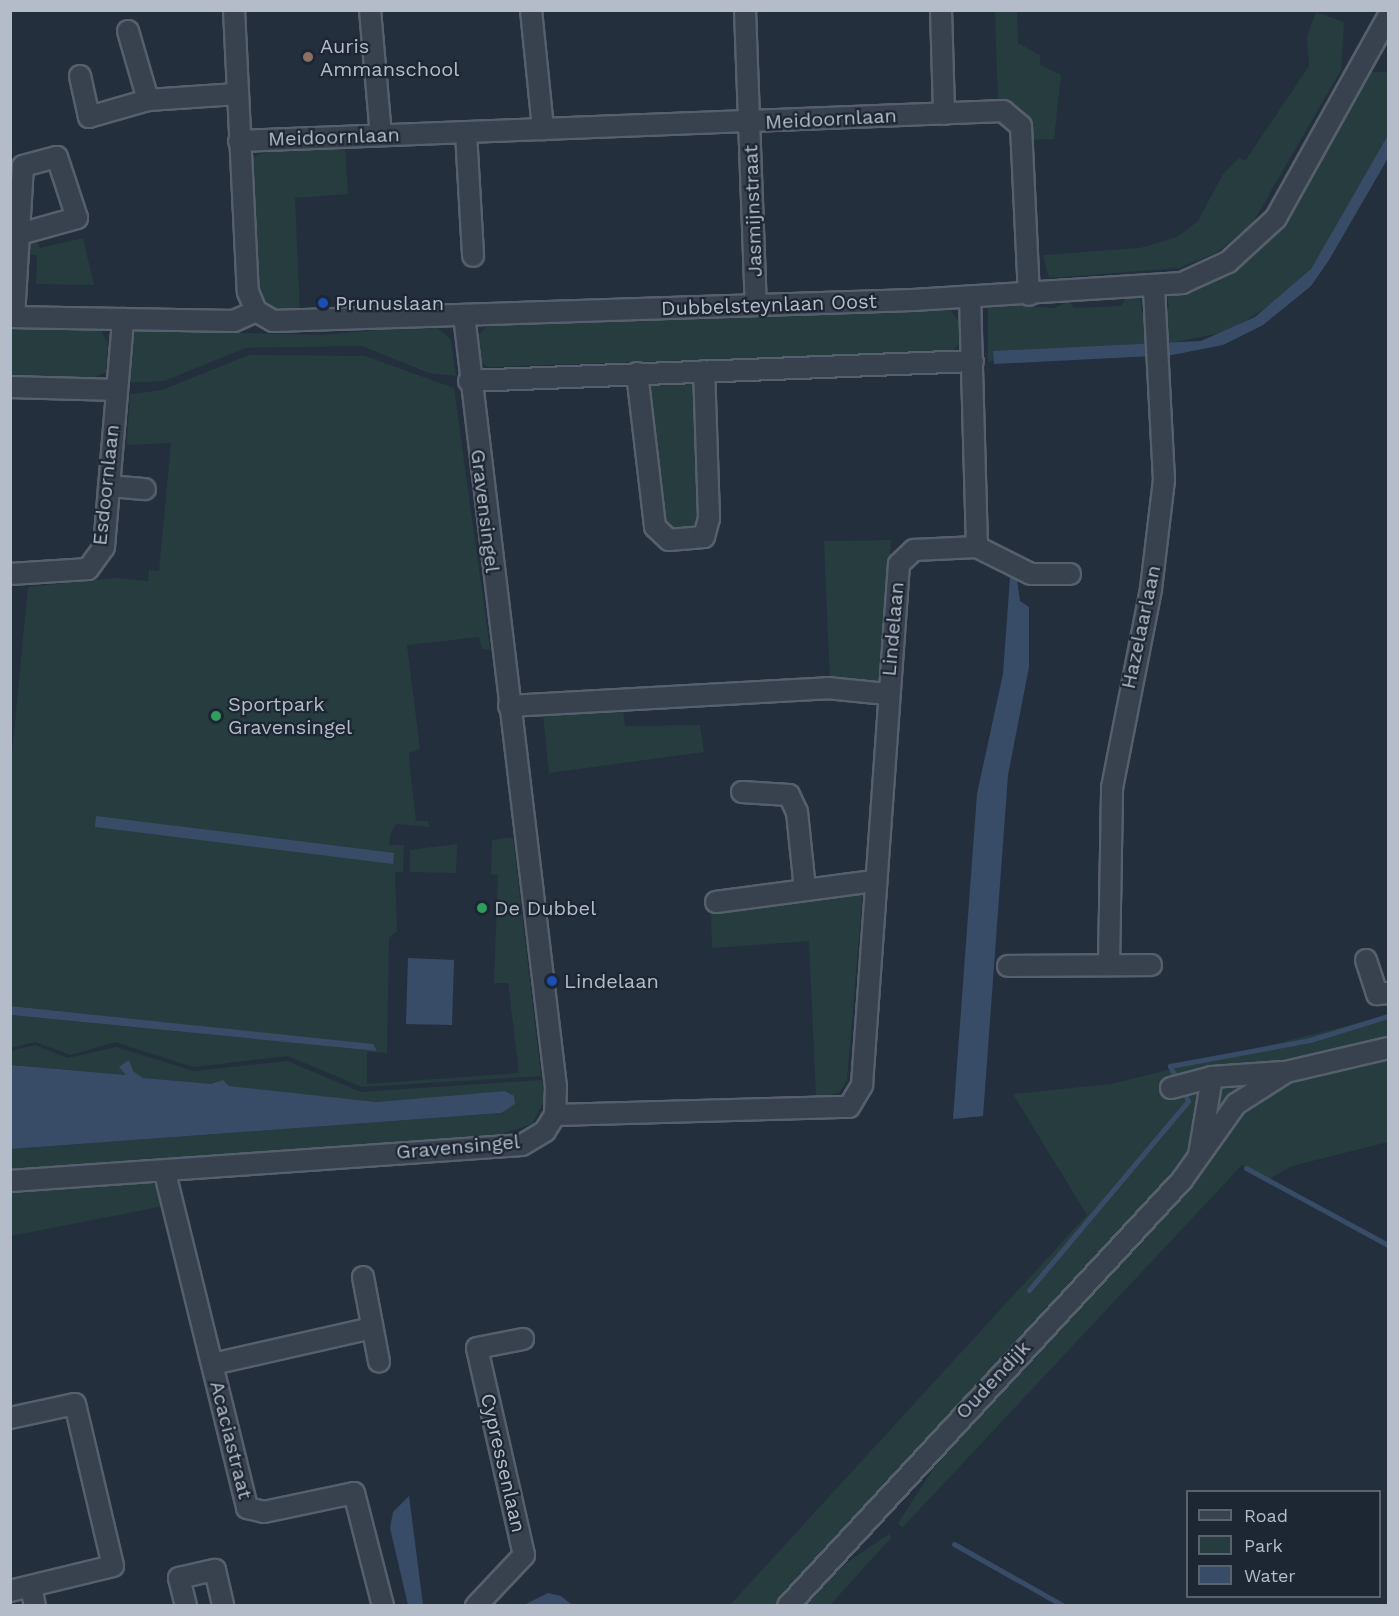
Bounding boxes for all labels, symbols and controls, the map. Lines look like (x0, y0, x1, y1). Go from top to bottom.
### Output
place label: Auris Ammanschool (320, 34, 459, 81)
marker: Auris Ammanschool (301, 50, 315, 64)
street label: Meidoornlaan (764, 104, 898, 134)
street label: Meidoornlaan (268, 123, 400, 151)
street label: Jasmijnstraat (739, 144, 767, 278)
street label: Dubbelsteynlaan Oost (661, 289, 877, 321)
place label: Prunuslaan (335, 291, 444, 315)
marker: Prunuslaan (316, 296, 330, 310)
street label: Esdoornlaan (88, 423, 124, 547)
street label: Gravensingel (466, 448, 504, 574)
street label: Hazelaarlaan (1116, 563, 1166, 691)
street label: Lindelaan (877, 581, 909, 677)
place label: Sportpark Gravensingel (228, 692, 352, 739)
marker: Sportpark Gravensingel (209, 709, 223, 723)
place label: De Dubbel (494, 896, 596, 920)
marker: De Dubbel (475, 901, 489, 915)
place label: Lindelaan (564, 969, 659, 993)
marker: Lindelaan (545, 974, 559, 988)
street label: Gravensingel (395, 1130, 521, 1164)
street label: Oudendijk (951, 1336, 1035, 1424)
street label: Acaciastraat (205, 1378, 257, 1502)
street label: Cypressenlaan (475, 1391, 531, 1535)
legend (1186, 1490, 1381, 1598)
text: Road (1244, 1505, 1288, 1526)
text: Park (1244, 1535, 1283, 1556)
text: Water (1244, 1565, 1296, 1586)

